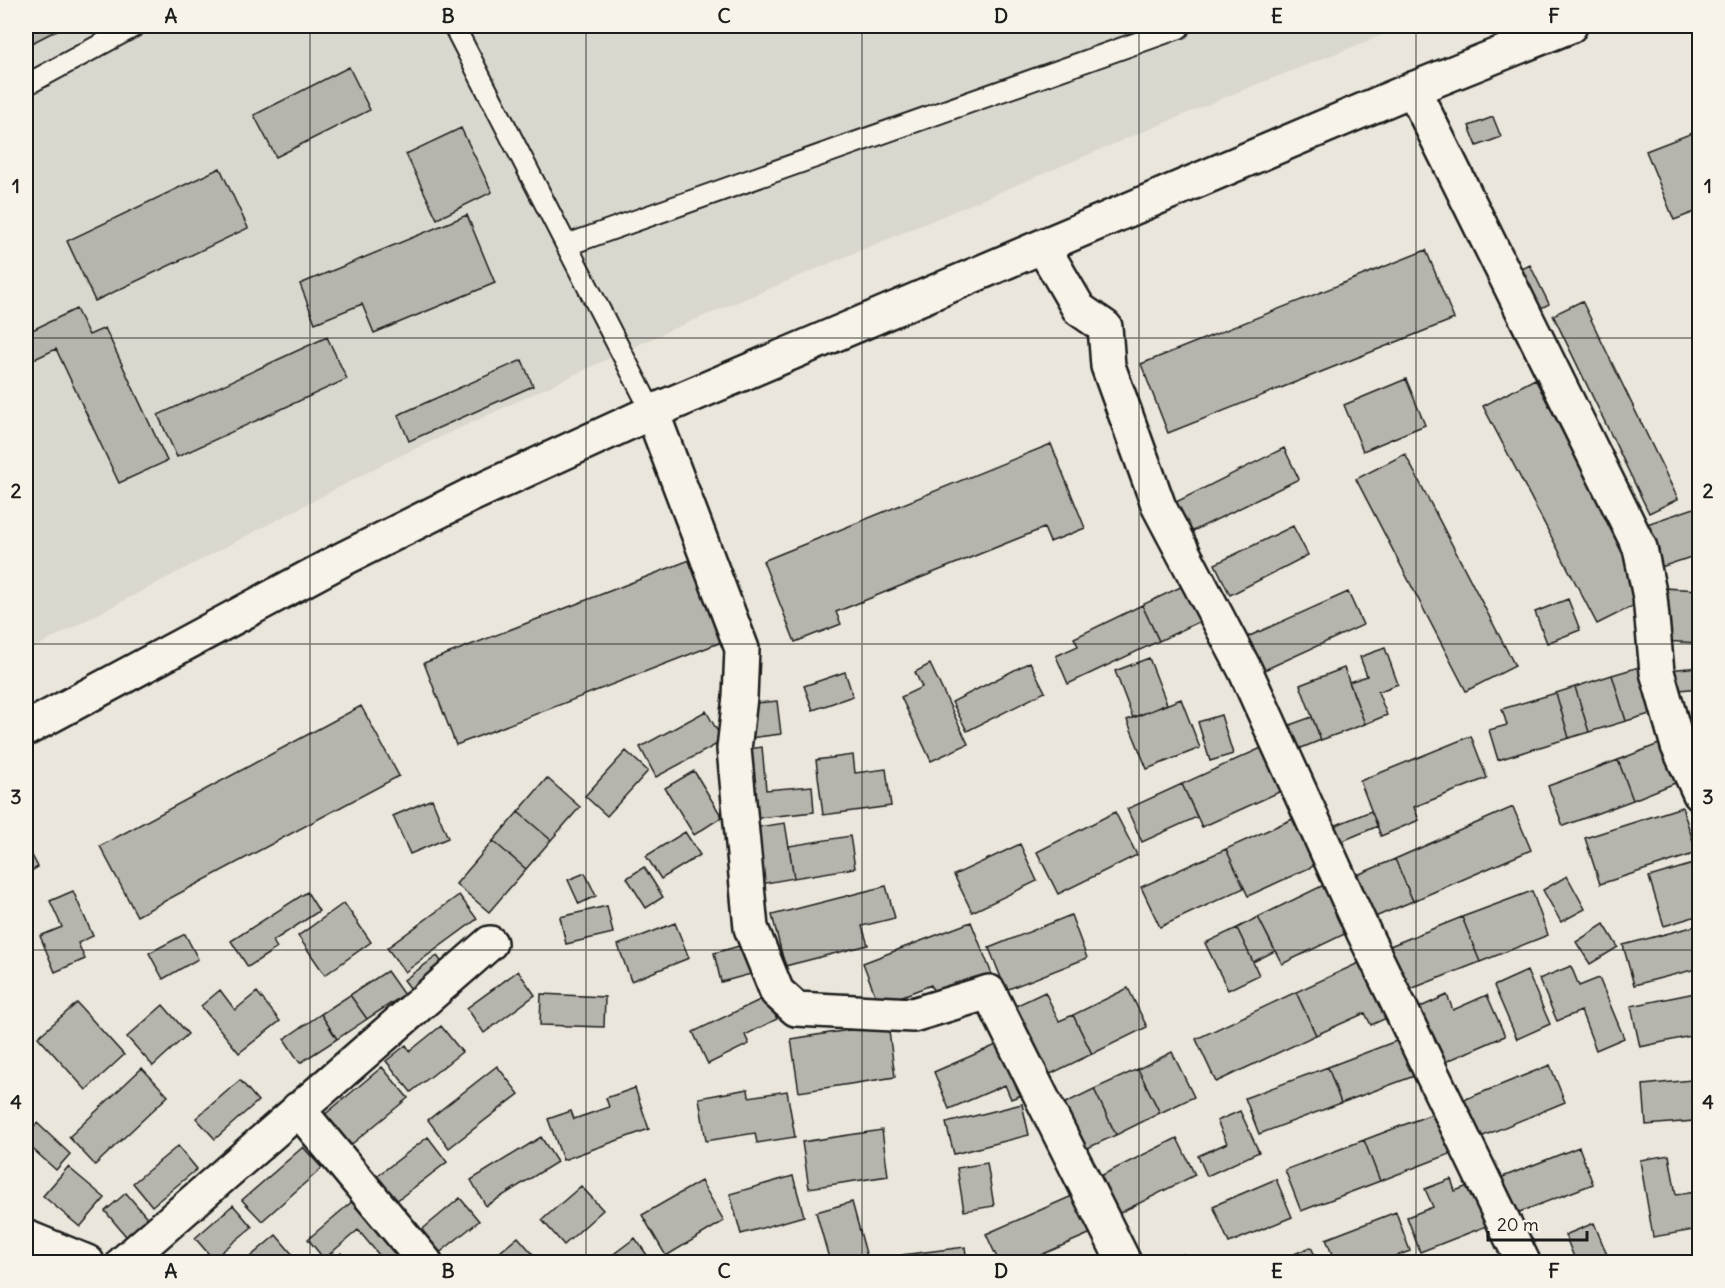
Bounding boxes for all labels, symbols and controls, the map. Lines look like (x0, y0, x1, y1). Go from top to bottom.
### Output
text: A (165, 3, 178, 28)
text: B (441, 3, 455, 28)
text: C (717, 3, 731, 28)
text: D (994, 3, 1008, 28)
text: E (1271, 3, 1283, 28)
text: F (1548, 3, 1560, 28)
text: 1 (12, 173, 20, 198)
text: 1 (1704, 173, 1712, 198)
text: 2 (11, 478, 22, 503)
text: 2 (1703, 478, 1714, 503)
text: 3 (10, 784, 22, 809)
text: 3 (1702, 784, 1714, 809)
text: 4 (10, 1089, 22, 1114)
text: 4 (1702, 1089, 1714, 1114)
scale bar (1488, 1204, 1587, 1242)
text: 20 m (1497, 1213, 1539, 1236)
text: A (165, 1258, 178, 1283)
text: B (441, 1258, 455, 1283)
text: C (717, 1258, 731, 1283)
text: D (994, 1258, 1008, 1283)
text: E (1271, 1258, 1283, 1283)
text: F (1548, 1258, 1560, 1283)

